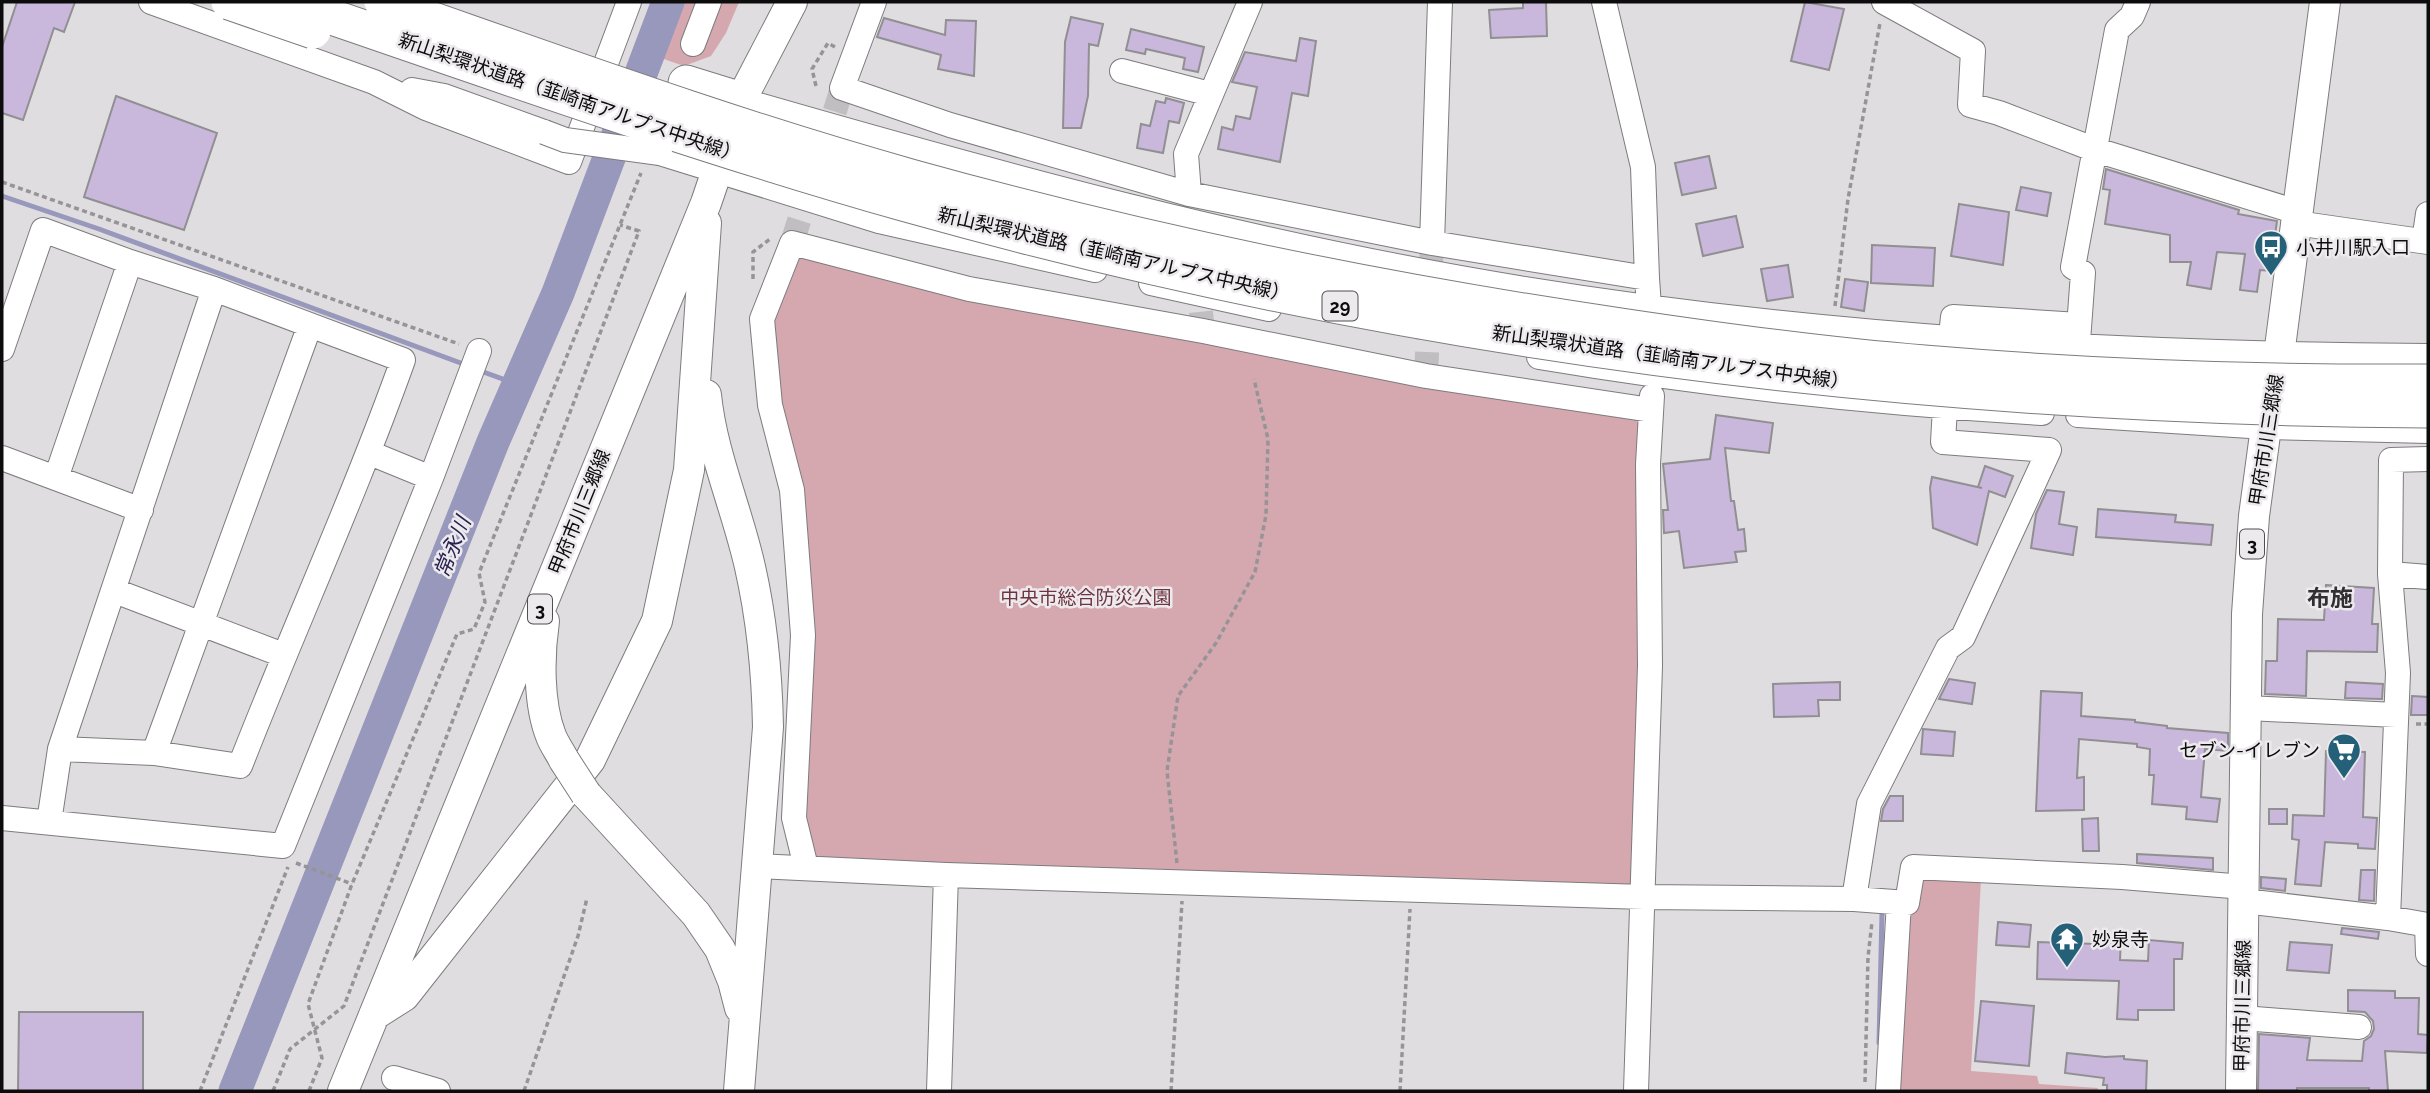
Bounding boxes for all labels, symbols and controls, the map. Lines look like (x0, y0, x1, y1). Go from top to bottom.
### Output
street label: 新山梨環状道路（韮崎南アルプス中央線） (396, 28, 744, 166)
street label: 新山梨環状道路（韮崎南アルプス中央線） (936, 203, 1292, 305)
bus stop icon: 小井川駅入口 (2252, 228, 2290, 277)
place label: 小井川駅入口 (2296, 236, 2410, 258)
road number: 29 (1322, 292, 1358, 320)
street label: 新山梨環状道路（韮崎南アルプス中央線） (1491, 321, 1851, 393)
street label: 甲府市川三郷線 (2245, 373, 2287, 507)
street label: 甲府市川三郷線 (544, 446, 614, 578)
water label: 常永川 (429, 511, 476, 581)
road number: 3 (2240, 530, 2264, 558)
district label: 布施 (2307, 584, 2353, 611)
park label: 中央市総合防災公園 (1000, 586, 1172, 608)
road number: 3 (528, 594, 552, 624)
supermarket icon: セブン-イレブン (2325, 731, 2363, 780)
place label: セブン-イレブン (2179, 739, 2320, 761)
temple icon: 妙泉寺 (2048, 920, 2086, 969)
place label: 妙泉寺 (2092, 928, 2149, 950)
street label: 甲府市川三郷線 (2230, 939, 2254, 1073)

